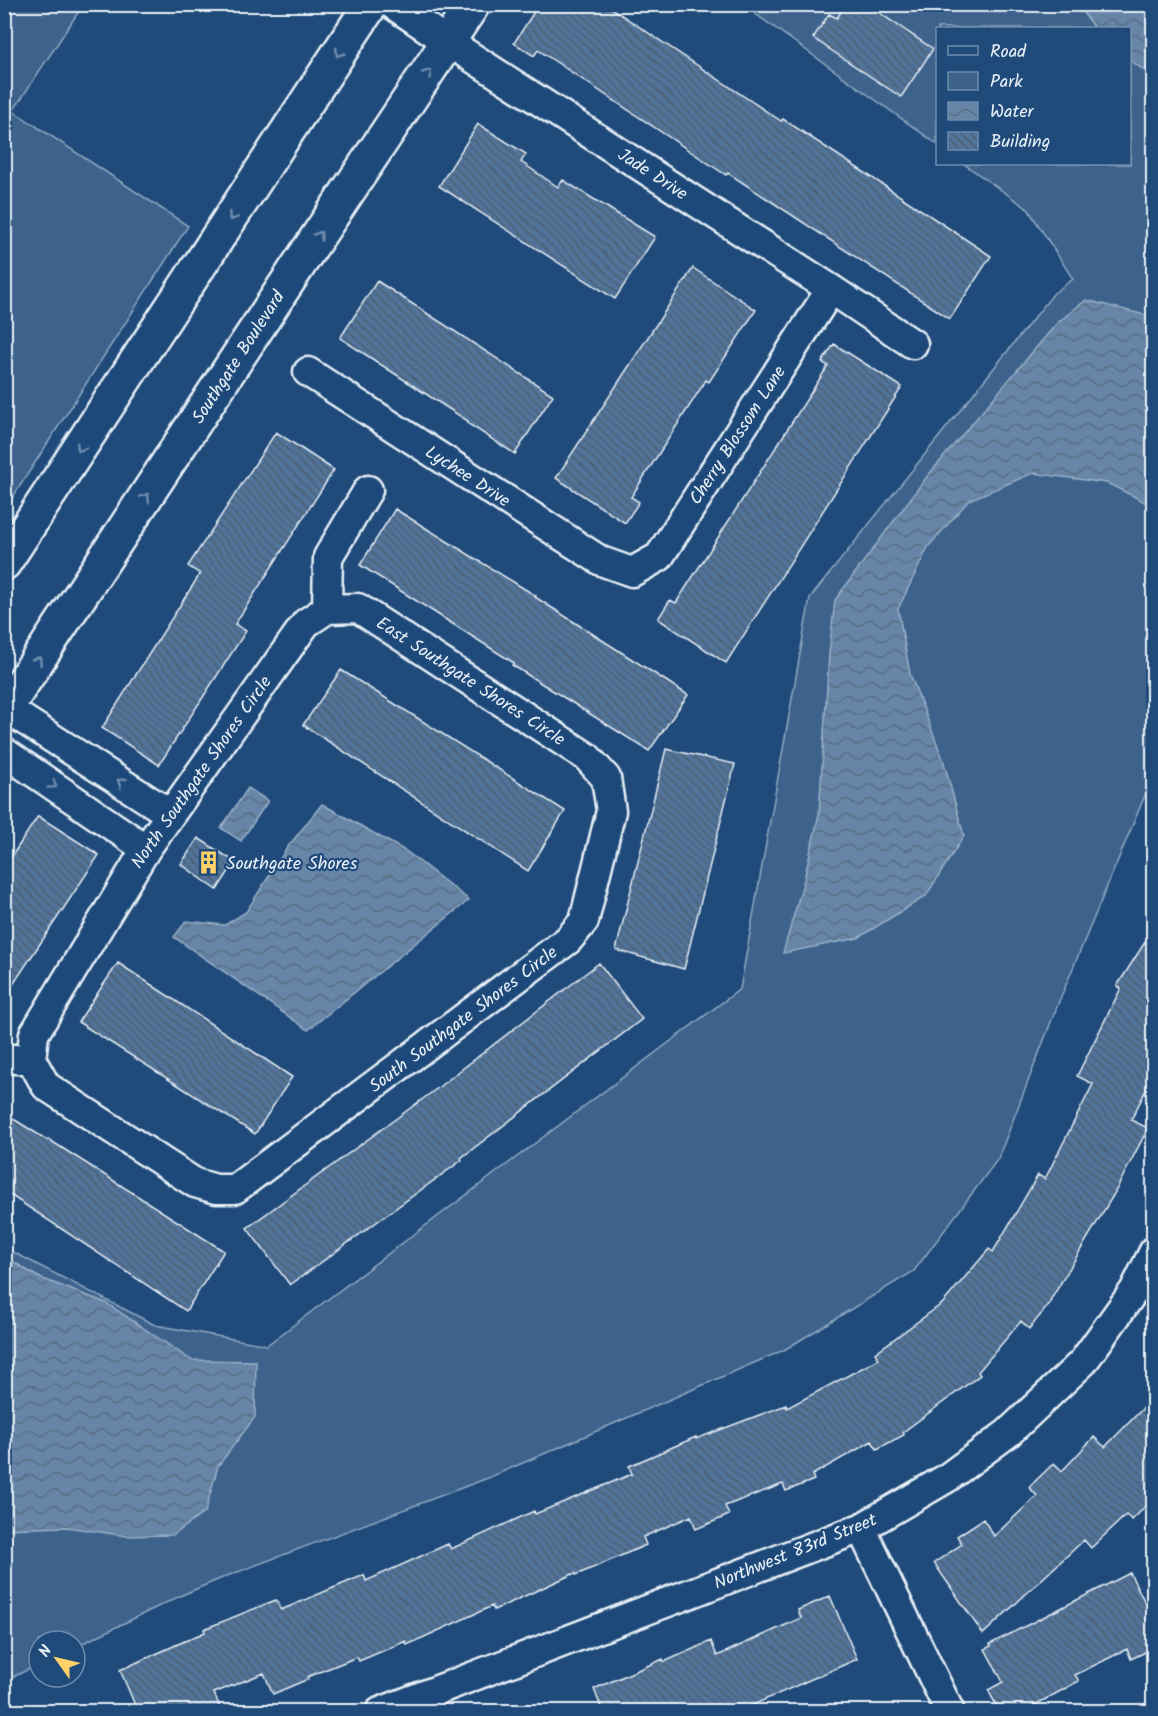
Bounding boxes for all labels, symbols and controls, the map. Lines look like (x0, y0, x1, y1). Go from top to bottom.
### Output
legend (936, 27, 1131, 165)
text: Road (990, 38, 1027, 67)
one-way arrow (335, 47, 346, 58)
text: Park (990, 68, 1023, 97)
one-way arrow (420, 69, 431, 80)
text: Water (990, 98, 1035, 127)
text: Building (990, 128, 1050, 157)
street label: Jade Drive (611, 142, 693, 209)
one-way arrow (228, 210, 239, 221)
one-way arrow (312, 231, 323, 242)
street label: Southgate Boulevard (185, 284, 294, 430)
street label: Cherry Blossom Lane (682, 360, 794, 511)
street label: Lychee Drive (419, 439, 516, 516)
one-way arrow (76, 441, 87, 452)
one-way arrow (138, 493, 150, 503)
street label: East Southgate Shores Circle (370, 610, 571, 755)
one-way arrow (31, 655, 42, 666)
street label: North Southgate Shores Circle (124, 670, 280, 875)
one-way arrow (46, 778, 57, 789)
one-way arrow (117, 778, 127, 790)
building icon: Southgate Shores (195, 850, 221, 876)
place label: Southgate Shores (226, 850, 358, 879)
street label: South Southgate Shores Circle (363, 939, 565, 1101)
street label: Northwest 83rd Street (710, 1506, 883, 1598)
north arrow (27, 1629, 87, 1689)
text: N (33, 1640, 59, 1663)

